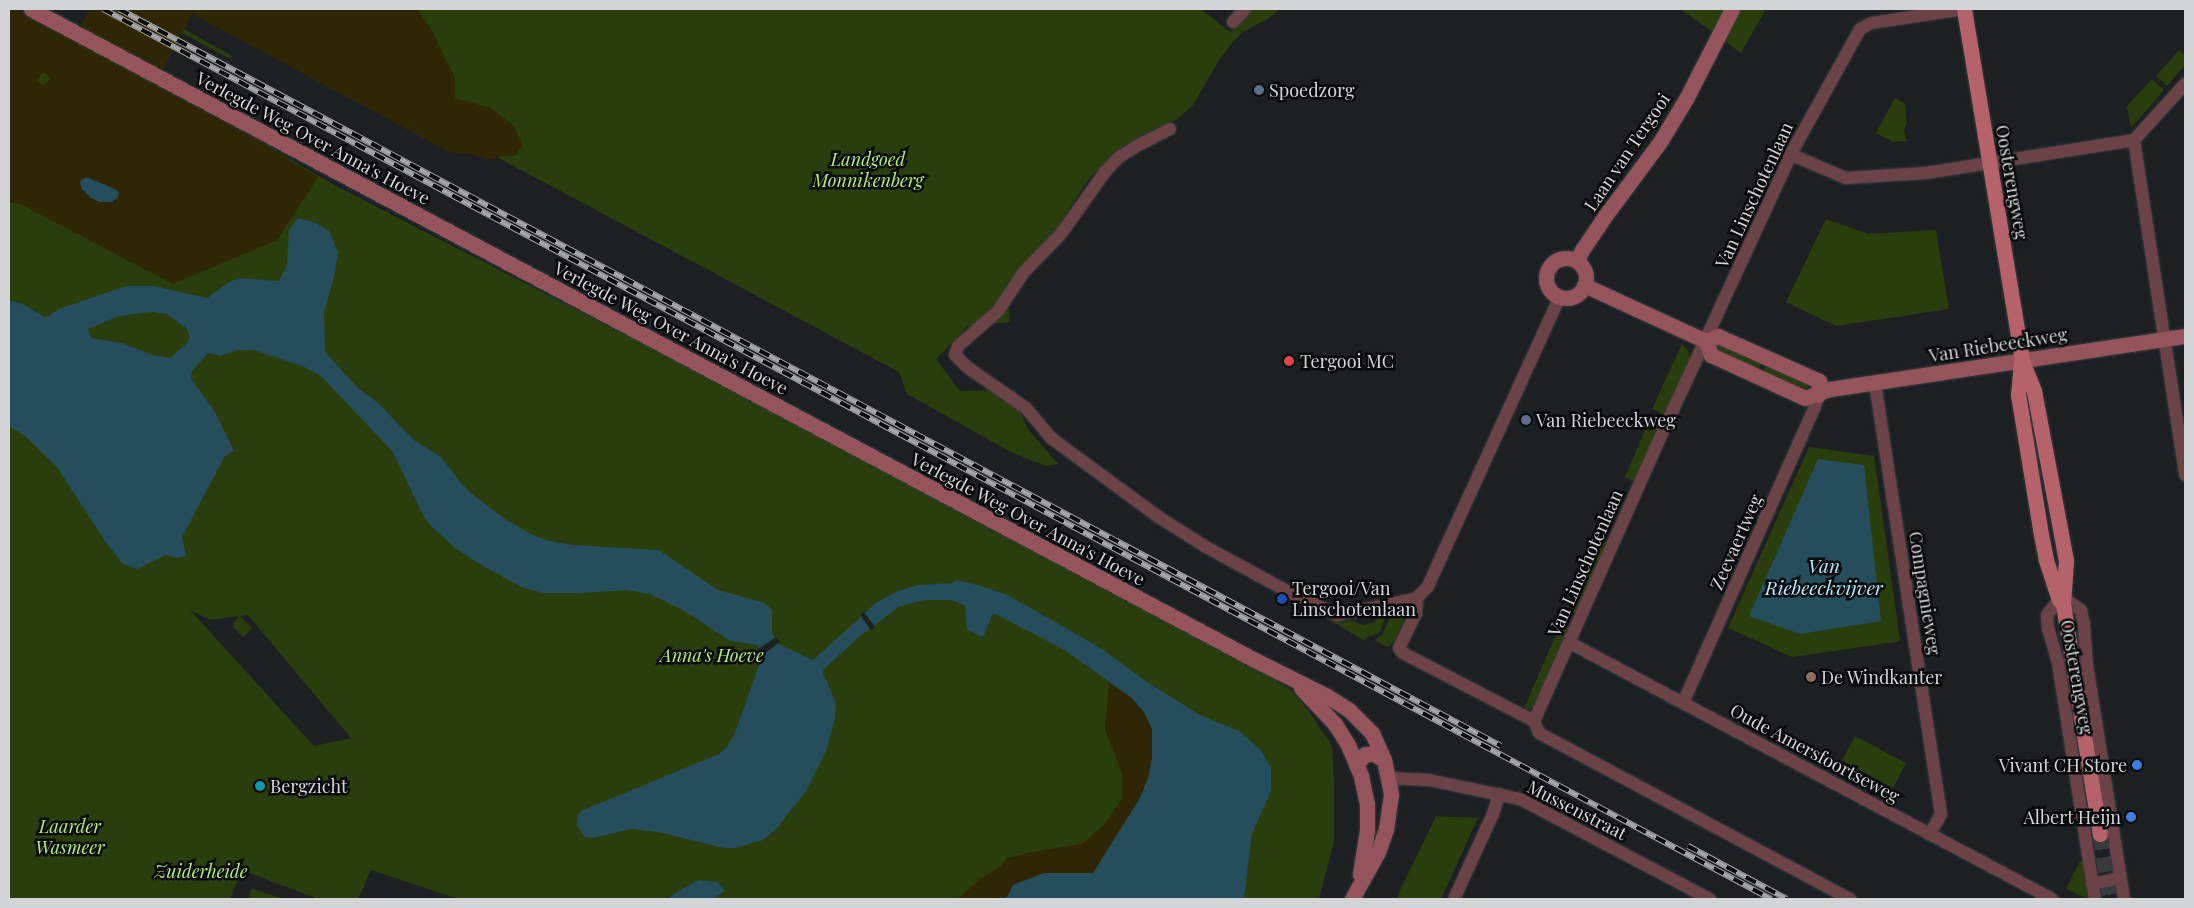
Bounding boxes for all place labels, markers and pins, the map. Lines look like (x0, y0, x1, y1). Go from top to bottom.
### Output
place label: Spoedzorg (1269, 79, 1355, 101)
marker: Spoedzorg (1253, 84, 1265, 96)
place label: Tergooi MC (1300, 350, 1394, 372)
marker: Tergooi MC (1282, 354, 1296, 368)
place label: Van Riebeeckweg (1536, 409, 1676, 431)
marker: Van Riebeeckweg (1520, 414, 1532, 426)
place label: Tergooi/Van Linschotenlaan (1292, 578, 1416, 620)
marker: Tergooi/Van Linschotenlaan (1276, 593, 1288, 605)
place label: De Windkanter (1821, 666, 1943, 688)
marker: De Windkanter (1805, 671, 1817, 683)
place label: Vivant CH Store (1998, 754, 2127, 776)
marker: Vivant CH Store (2131, 759, 2143, 771)
place label: Bergzicht (270, 775, 347, 797)
marker: Bergzicht (254, 780, 266, 792)
place label: Albert Heijn (2023, 806, 2121, 828)
marker: Albert Heijn (2125, 811, 2137, 823)

